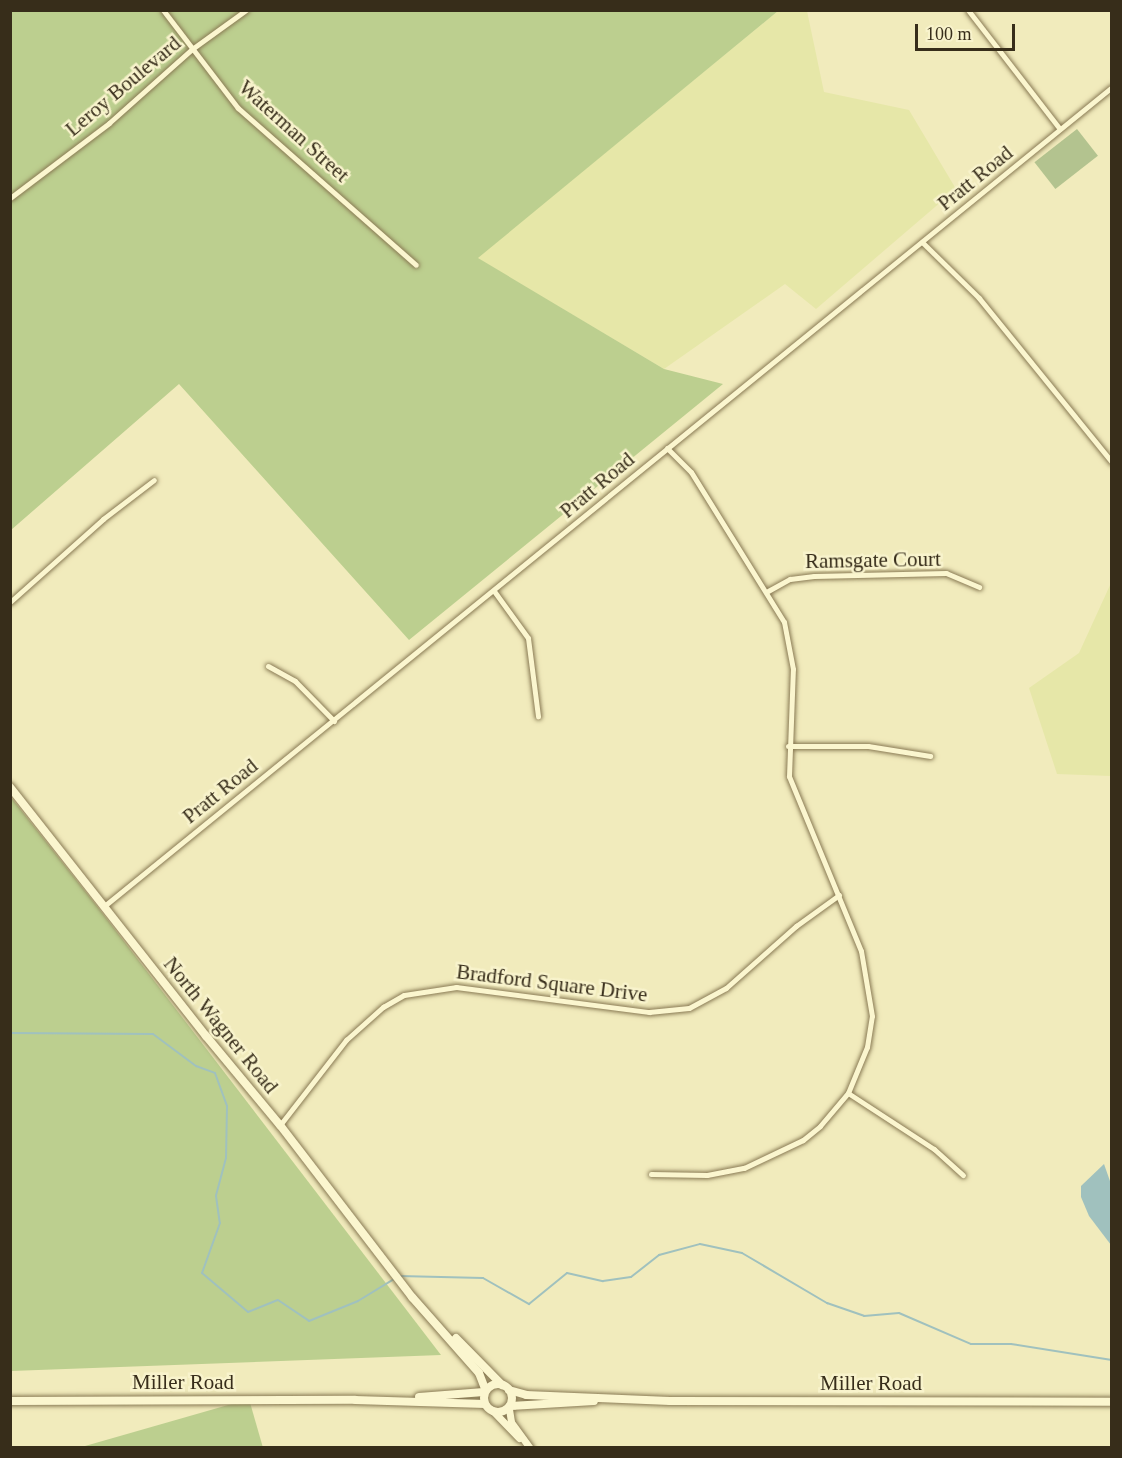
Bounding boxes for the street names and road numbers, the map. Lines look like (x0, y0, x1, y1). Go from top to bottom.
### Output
street label: Leroy Boulevard (60, 30, 186, 142)
street label: Waterman Street (234, 75, 354, 187)
street label: Pratt Road (932, 140, 1018, 216)
street label: Pratt Road (555, 447, 639, 523)
street label: Ramsgate Court (805, 546, 941, 574)
street label: Pratt Road (177, 753, 263, 829)
street label: North Wagner Road (158, 952, 284, 1098)
street label: Bradford Square Drive (455, 959, 649, 1007)
street label: Miller Road (132, 1369, 234, 1395)
street label: Miller Road (820, 1370, 922, 1396)

